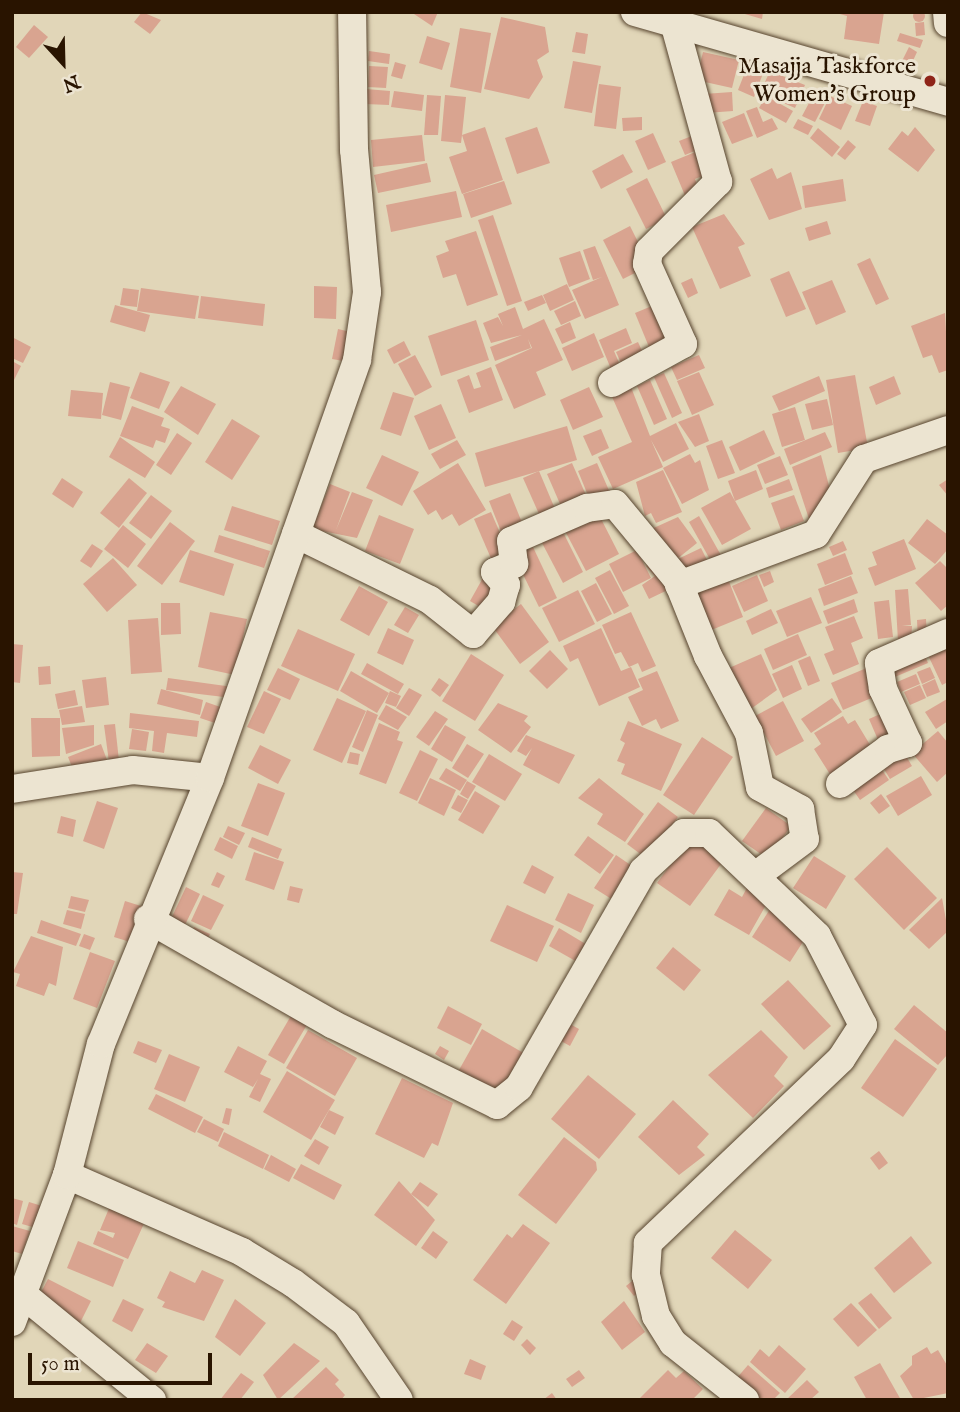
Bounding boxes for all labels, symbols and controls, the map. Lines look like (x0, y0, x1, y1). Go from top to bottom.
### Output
north arrow (28, 28, 98, 98)
place label: Masajja Taskforce Women's Group (738, 53, 916, 109)
text: N (59, 68, 83, 97)
marker: Masajja Taskforce Women's Group (922, 73, 938, 89)
scale bar (32, 1338, 215, 1382)
text: 50 m (41, 1351, 80, 1378)

